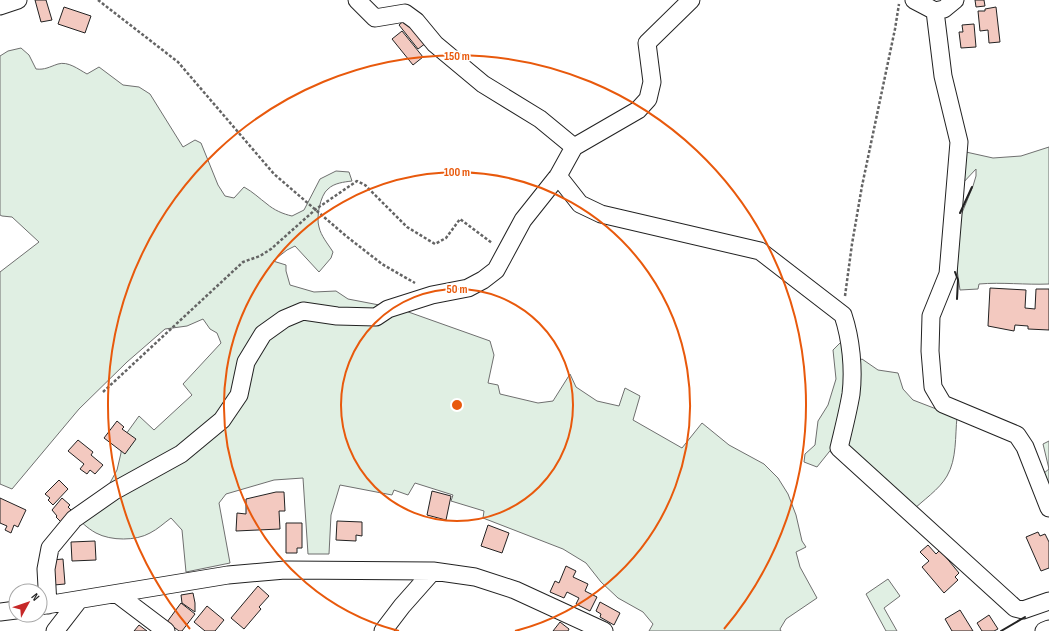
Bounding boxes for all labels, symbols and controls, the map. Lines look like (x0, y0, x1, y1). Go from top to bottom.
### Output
text: 150 m (444, 49, 470, 64)
text: 100 m (444, 165, 470, 180)
text: 50 m (447, 282, 467, 297)
centre of rings (450, 398, 464, 412)
north arrow (8, 583, 48, 623)
text: N (28, 590, 42, 603)

